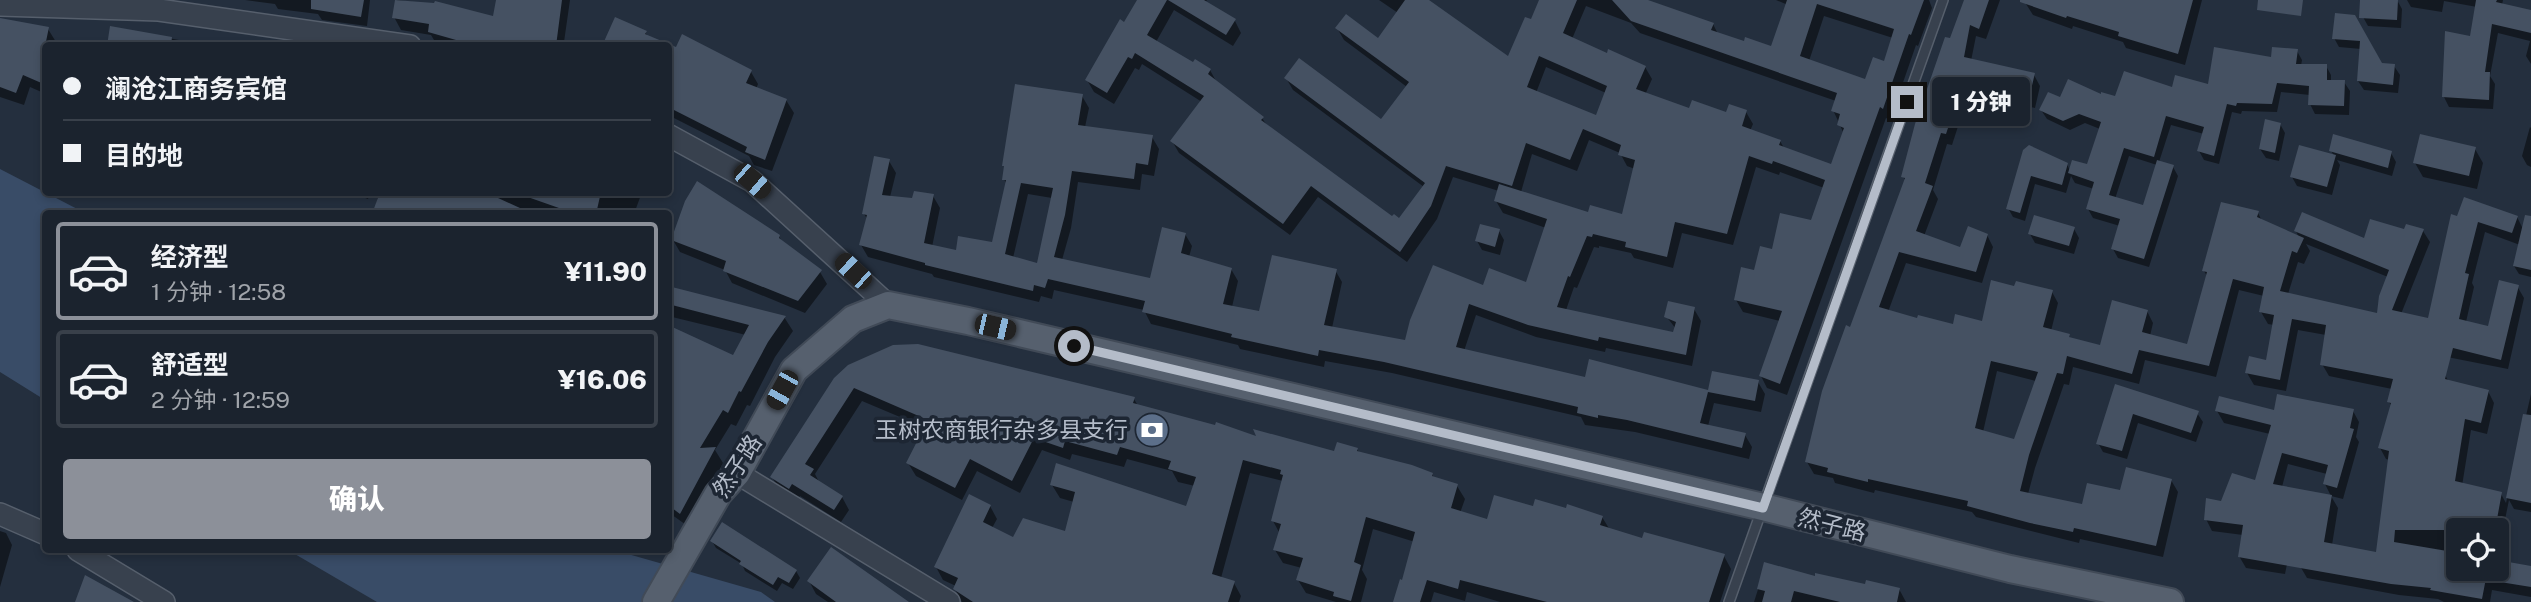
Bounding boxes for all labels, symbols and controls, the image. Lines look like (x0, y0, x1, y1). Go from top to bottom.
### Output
text: 澜沧江商务宾馆 (105, 73, 287, 104)
callout: 1 分钟 (1932, 78, 2030, 126)
route end (1891, 86, 1923, 118)
text: 1 分钟 (1950, 88, 2012, 115)
text: 目的地 (105, 140, 183, 171)
car (730, 159, 775, 203)
icon: car (67, 240, 130, 303)
text: 经济型 (151, 241, 229, 272)
car (831, 249, 876, 293)
text: ¥11.90 (564, 256, 647, 287)
text: 1 分钟 · 12:58 (151, 278, 286, 305)
car (973, 312, 1018, 342)
route start (1058, 330, 1090, 362)
icon: car (67, 348, 130, 411)
text: 舒适型 (151, 349, 229, 380)
text: ¥16.06 (558, 364, 647, 395)
car (763, 367, 802, 413)
text: 2 分钟 · 12:59 (151, 386, 290, 413)
bank icon: 玉树农商银行杂多县支行 (1133, 411, 1171, 449)
place label: 玉树农商银行杂多县支行 (875, 416, 1128, 443)
street label: 然子路 (706, 429, 767, 502)
button: 确认 (63, 459, 651, 539)
street label: 然子路 (1795, 503, 1869, 546)
map controls (2446, 518, 2509, 581)
button: locate (2446, 518, 2509, 581)

